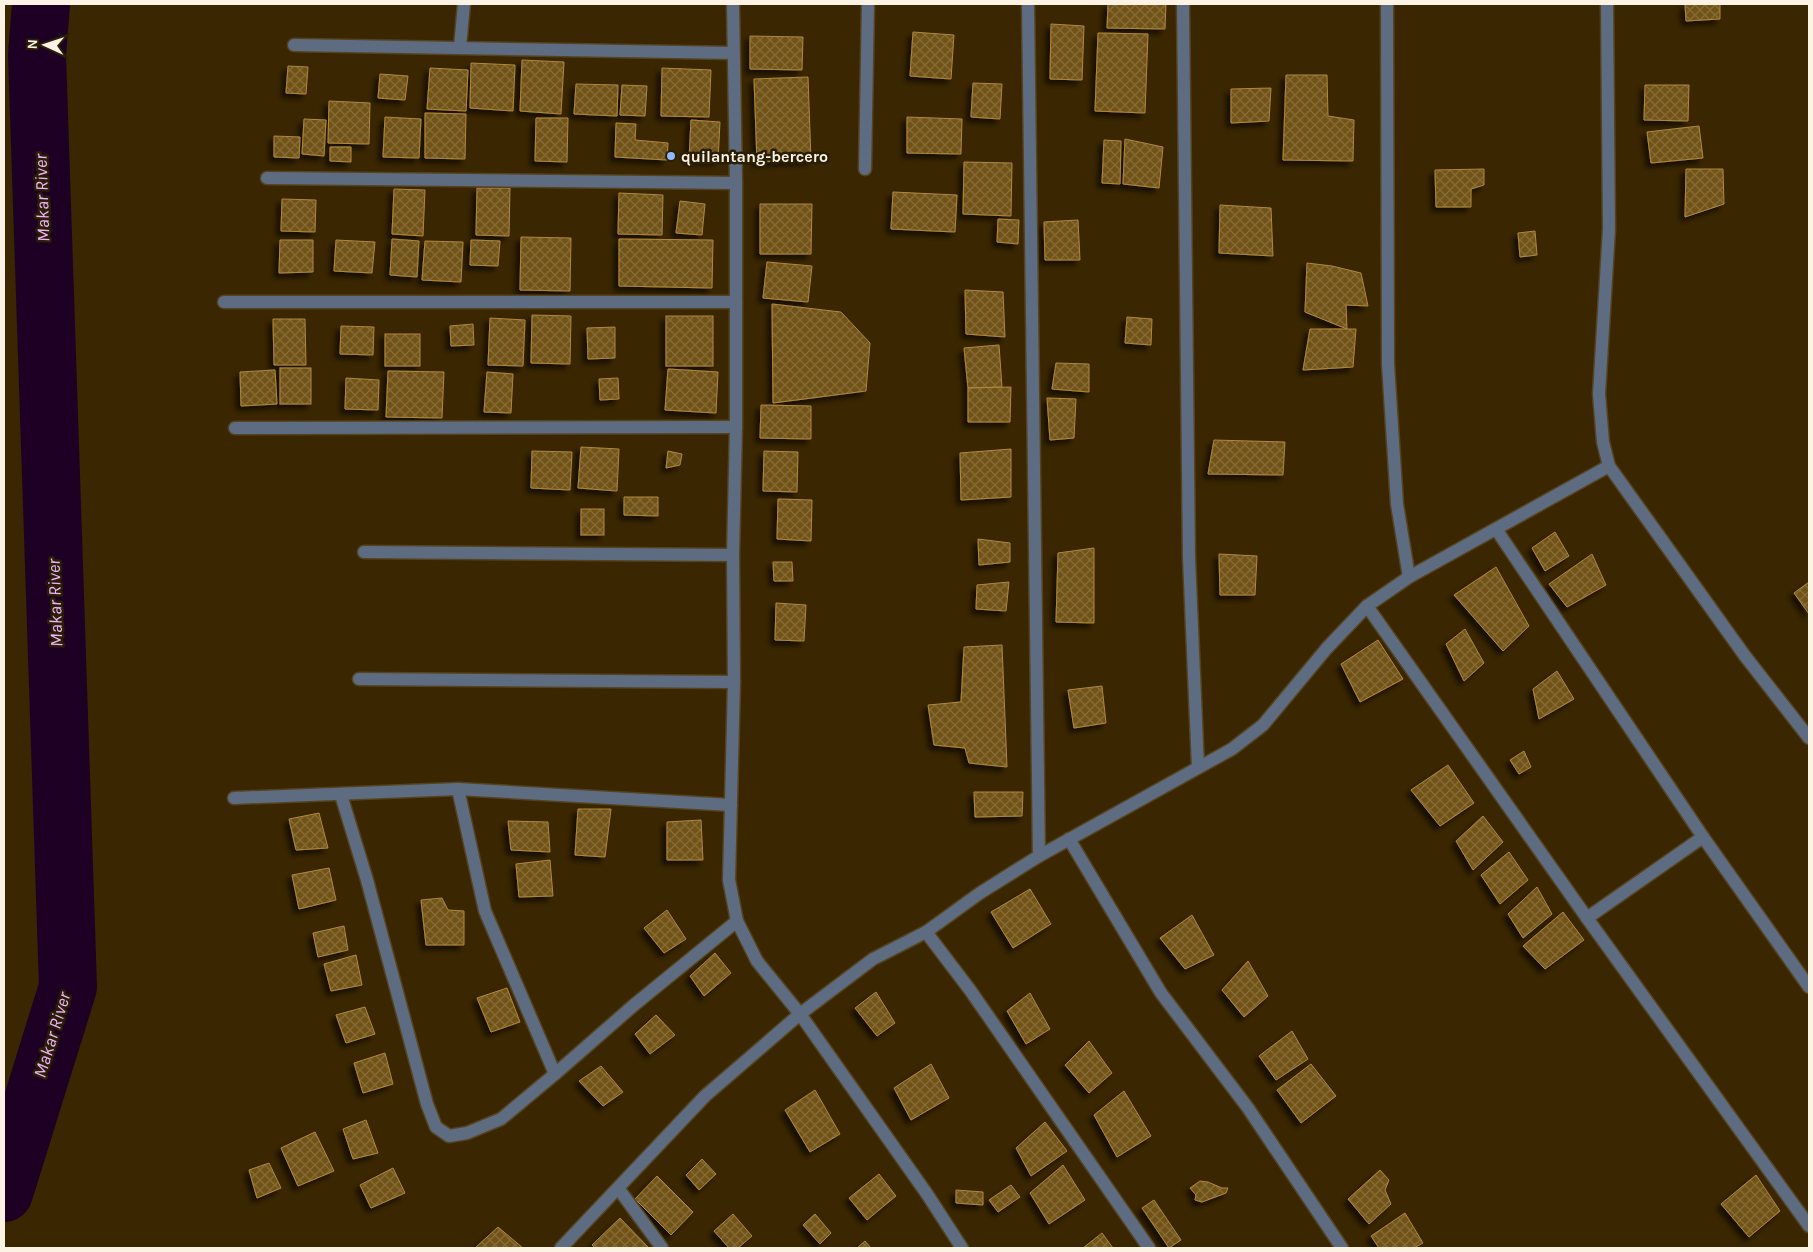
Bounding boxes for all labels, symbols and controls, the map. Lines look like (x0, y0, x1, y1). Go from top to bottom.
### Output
north arrow (20, 20, 70, 70)
text: N (24, 39, 41, 50)
place label: quilantang-bercero (681, 147, 828, 166)
marker: quilantang-bercero (665, 150, 677, 162)
water label: Makar River (29, 153, 55, 243)
water label: Makar River (42, 558, 68, 648)
water label: Makar River (29, 989, 76, 1081)

